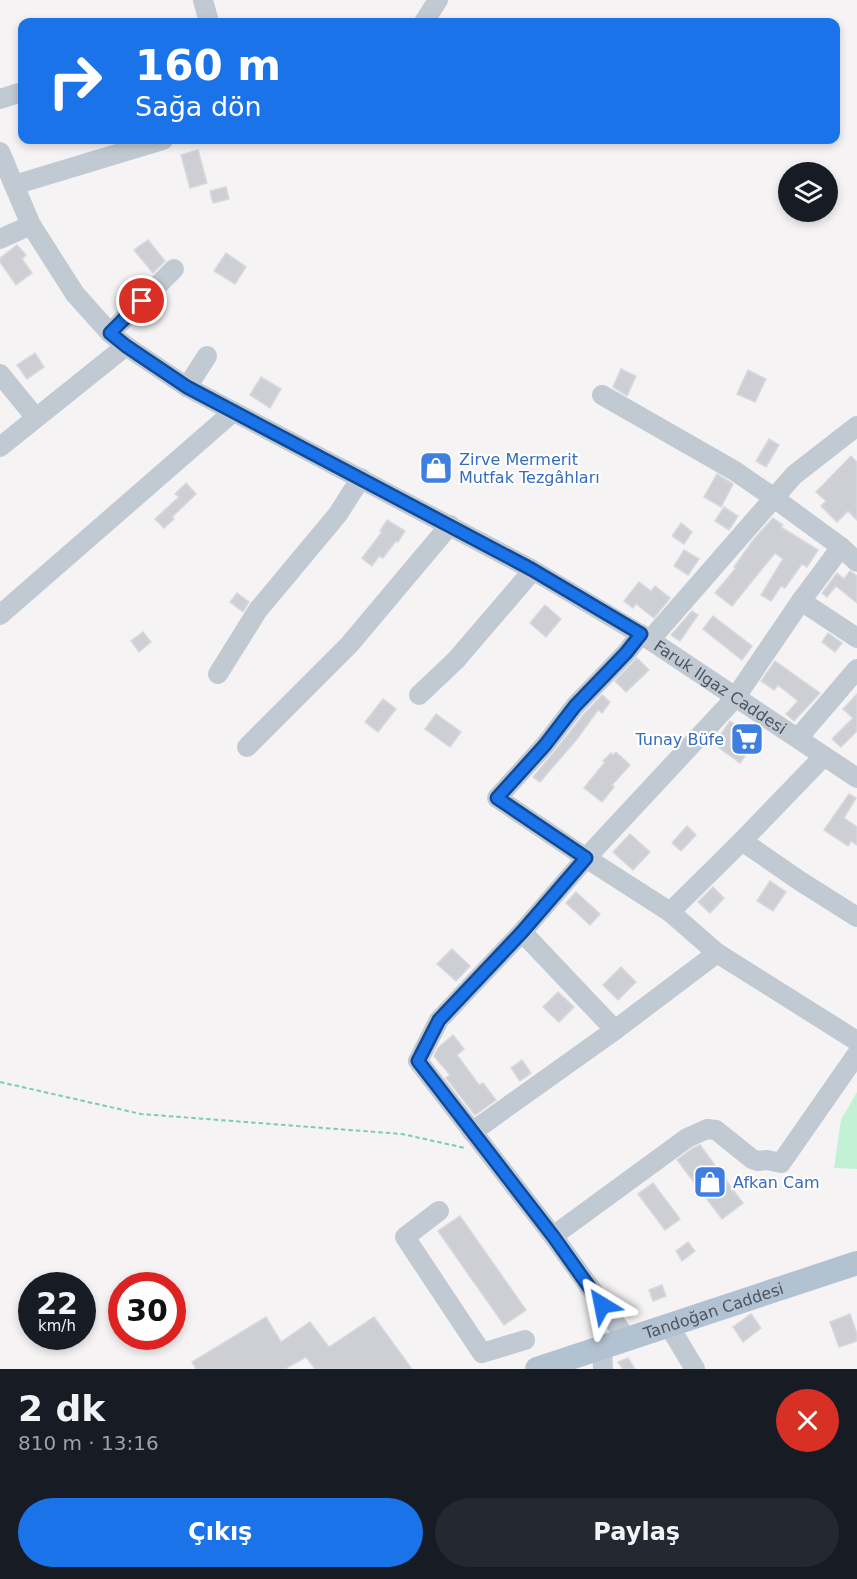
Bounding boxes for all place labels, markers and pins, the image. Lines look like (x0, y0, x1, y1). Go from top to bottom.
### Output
pin (116, 275, 167, 326)
shop icon: Zirve Mermerit Mutfak Tezgâhları (418, 450, 454, 486)
place label: Zirve Mermerit Mutfak Tezgâhları (459, 450, 600, 487)
supermarket icon: Tunay Büfe (729, 721, 765, 757)
place label: Tunay Büfe (634, 730, 724, 749)
shop icon: Afkan Cam (692, 1164, 728, 1200)
place label: Afkan Cam (733, 1173, 820, 1192)

